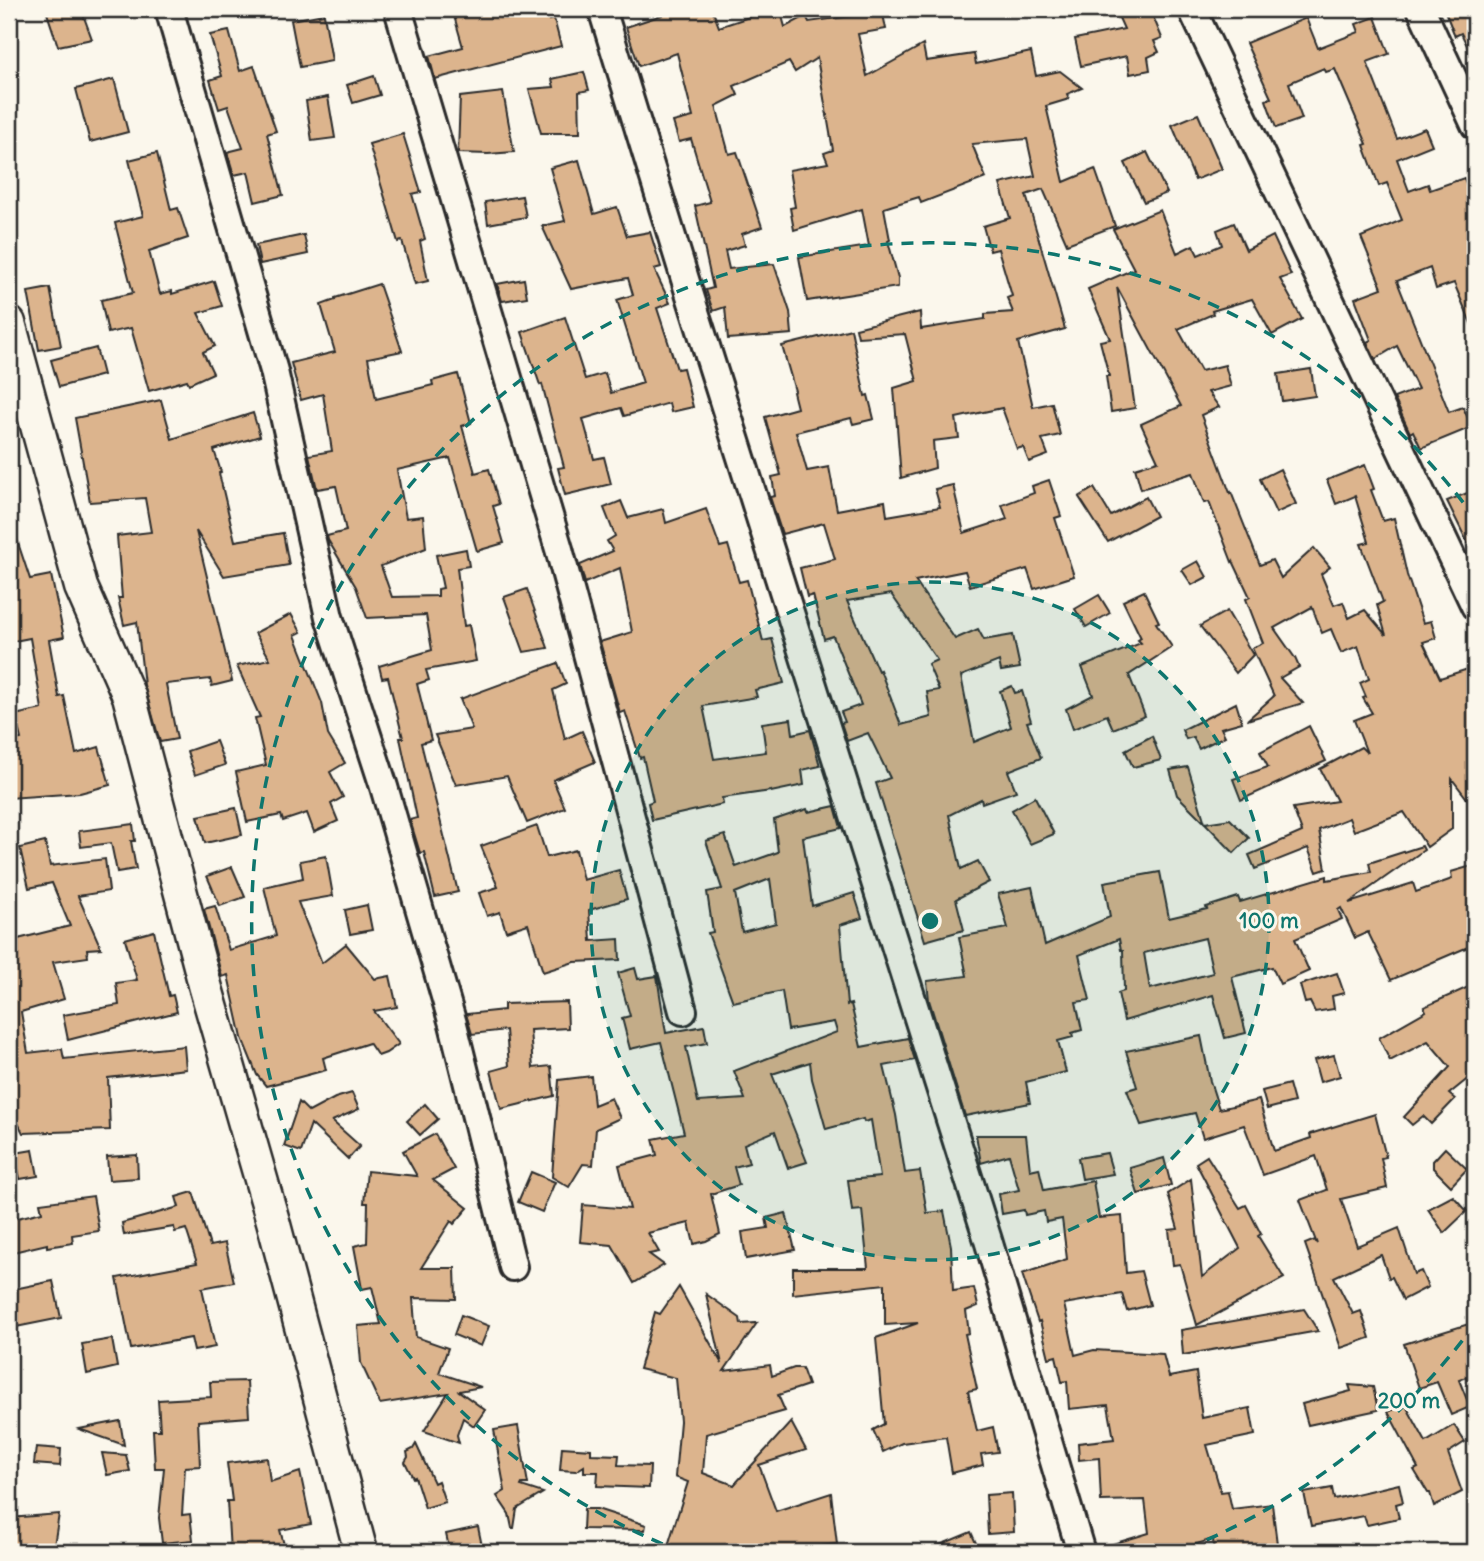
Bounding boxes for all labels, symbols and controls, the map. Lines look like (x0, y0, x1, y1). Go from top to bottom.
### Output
text: 100 m (1239, 907, 1299, 934)
centre of rings (918, 909, 942, 933)
text: 200 m (1378, 1387, 1441, 1414)

